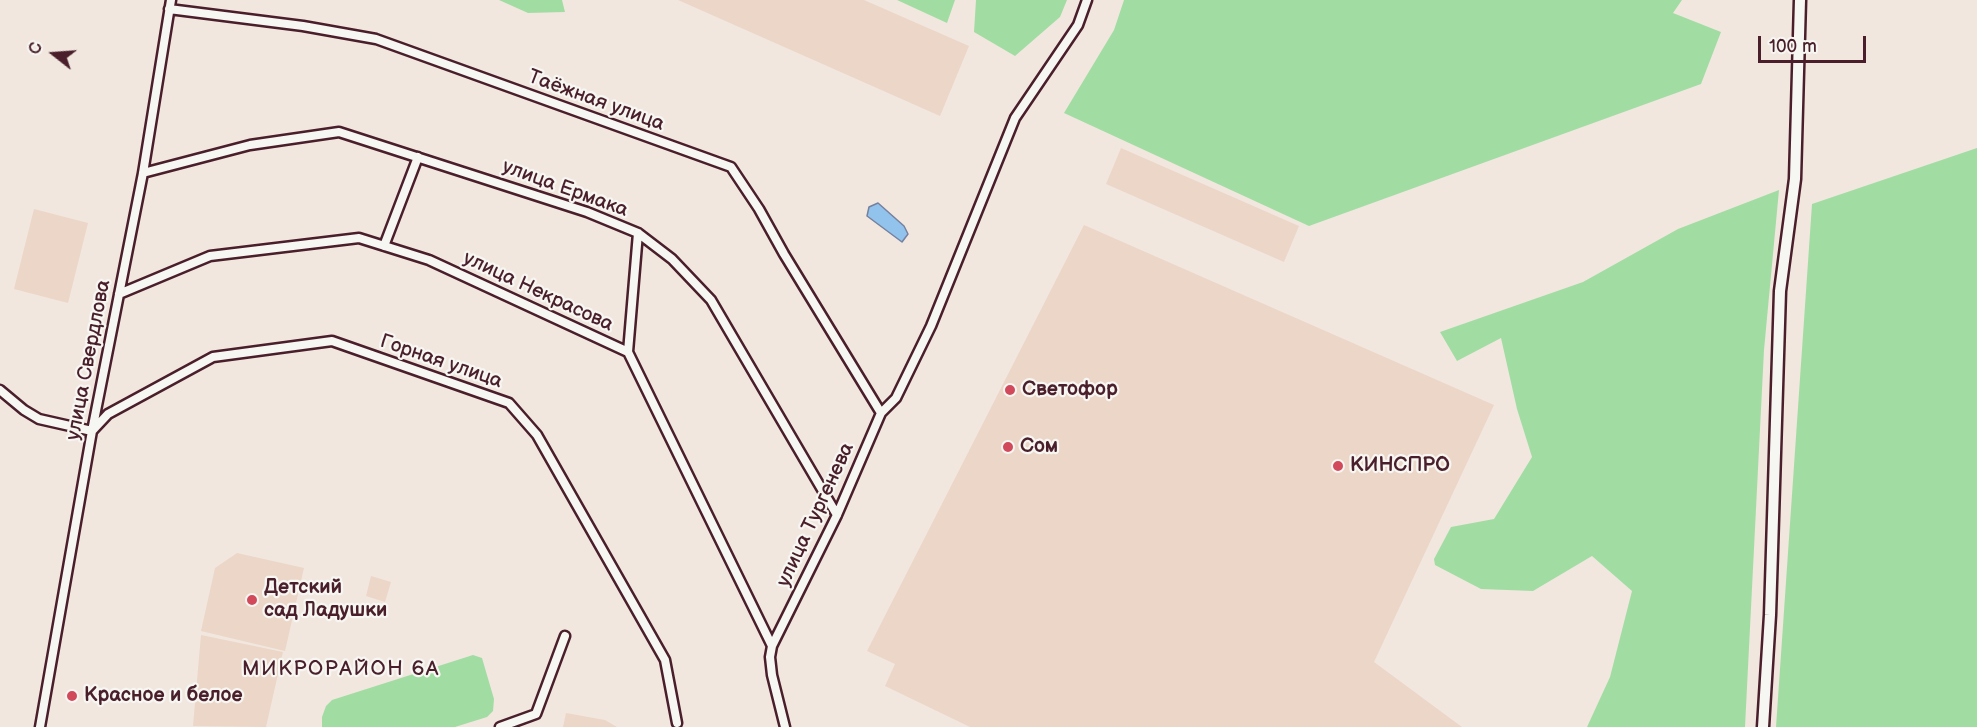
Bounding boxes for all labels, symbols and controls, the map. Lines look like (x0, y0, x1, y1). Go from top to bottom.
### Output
north arrow (24, 24, 84, 84)
scale bar (1761, 24, 1869, 62)
text: 100 m (1769, 36, 1817, 57)
text: С (26, 40, 47, 57)
street label: Таёжная улица (525, 65, 667, 137)
street label: улица Ермака (499, 155, 631, 223)
street label: улица Некрасова (459, 247, 617, 337)
street label: улица Свердлова (62, 278, 116, 442)
street label: Горная улица (377, 330, 505, 394)
place label: Светофор (1022, 378, 1118, 402)
marker: Светофор (1003, 383, 1017, 397)
place label: Сом (1020, 435, 1058, 459)
street label: улица Тургенева (772, 439, 860, 591)
marker: Сом (1001, 440, 1015, 454)
place label: КИНСПРО (1350, 454, 1450, 478)
marker: КИНСПРО (1331, 459, 1345, 473)
place label: Детский сад Ладушки (264, 576, 387, 623)
marker: Детский сад Ладушки (245, 593, 259, 607)
district label: МИКРОРАЙОН 6А (242, 657, 440, 683)
place label: Красное и белое (84, 684, 243, 708)
marker: Красное и белое (65, 689, 79, 703)

